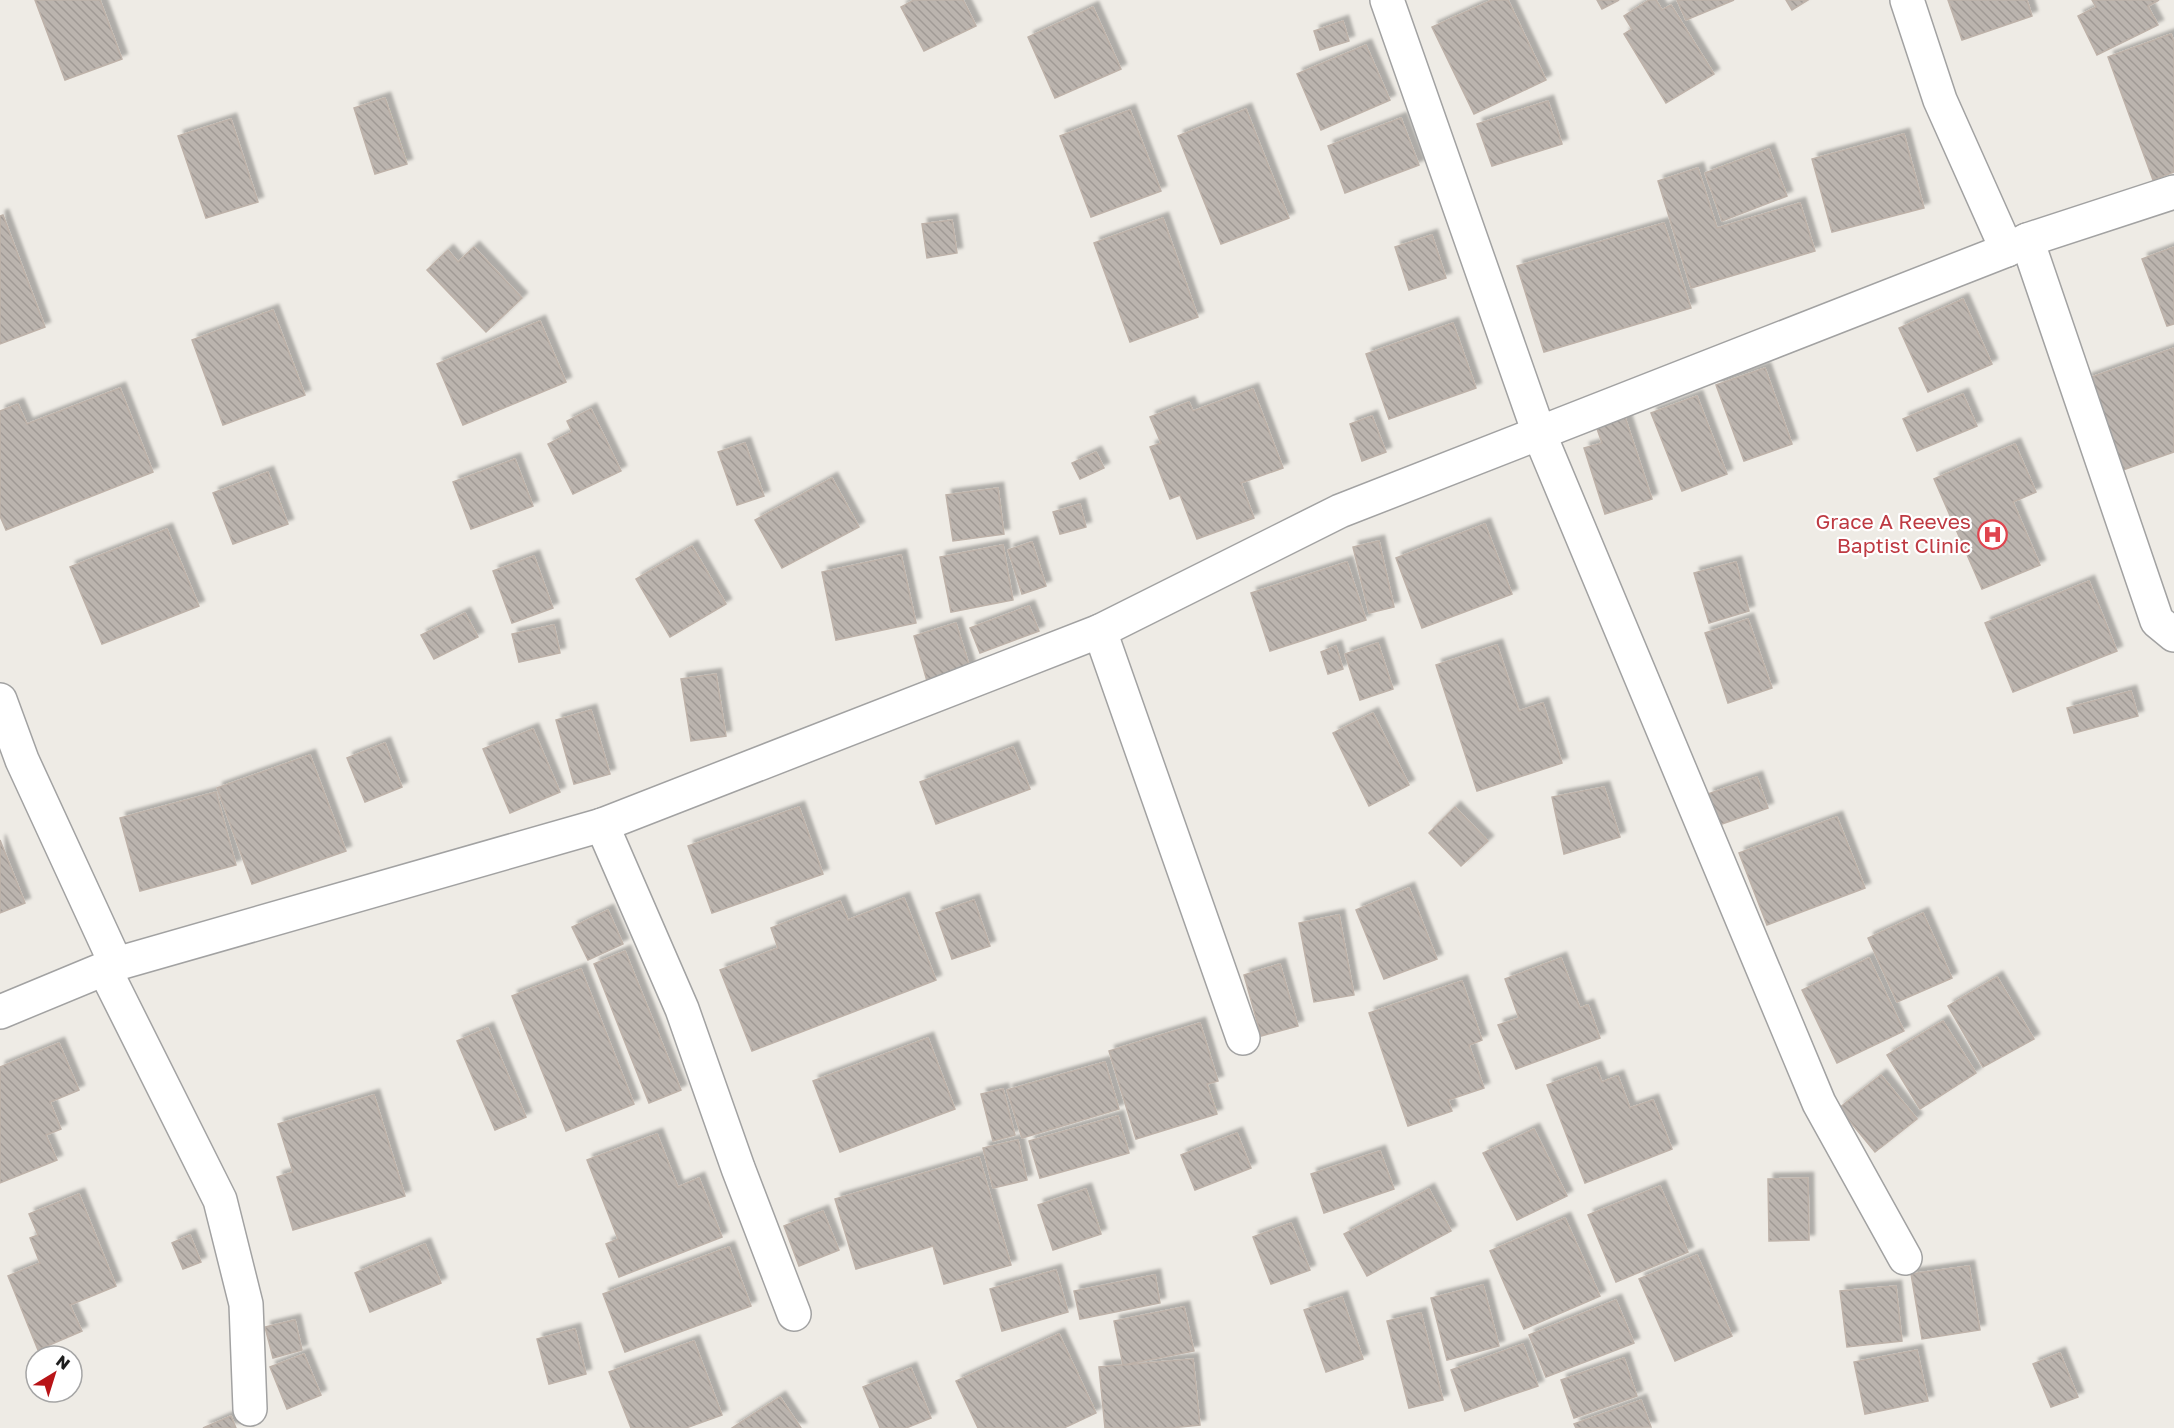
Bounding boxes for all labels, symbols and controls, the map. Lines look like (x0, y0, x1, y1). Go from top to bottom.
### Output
place label: Grace A Reeves Baptist Clinic (1815, 508, 1971, 558)
hospital icon: Grace A Reeves Baptist Clinic (1976, 518, 2008, 550)
north arrow (24, 1344, 84, 1404)
text: N (52, 1351, 74, 1374)

